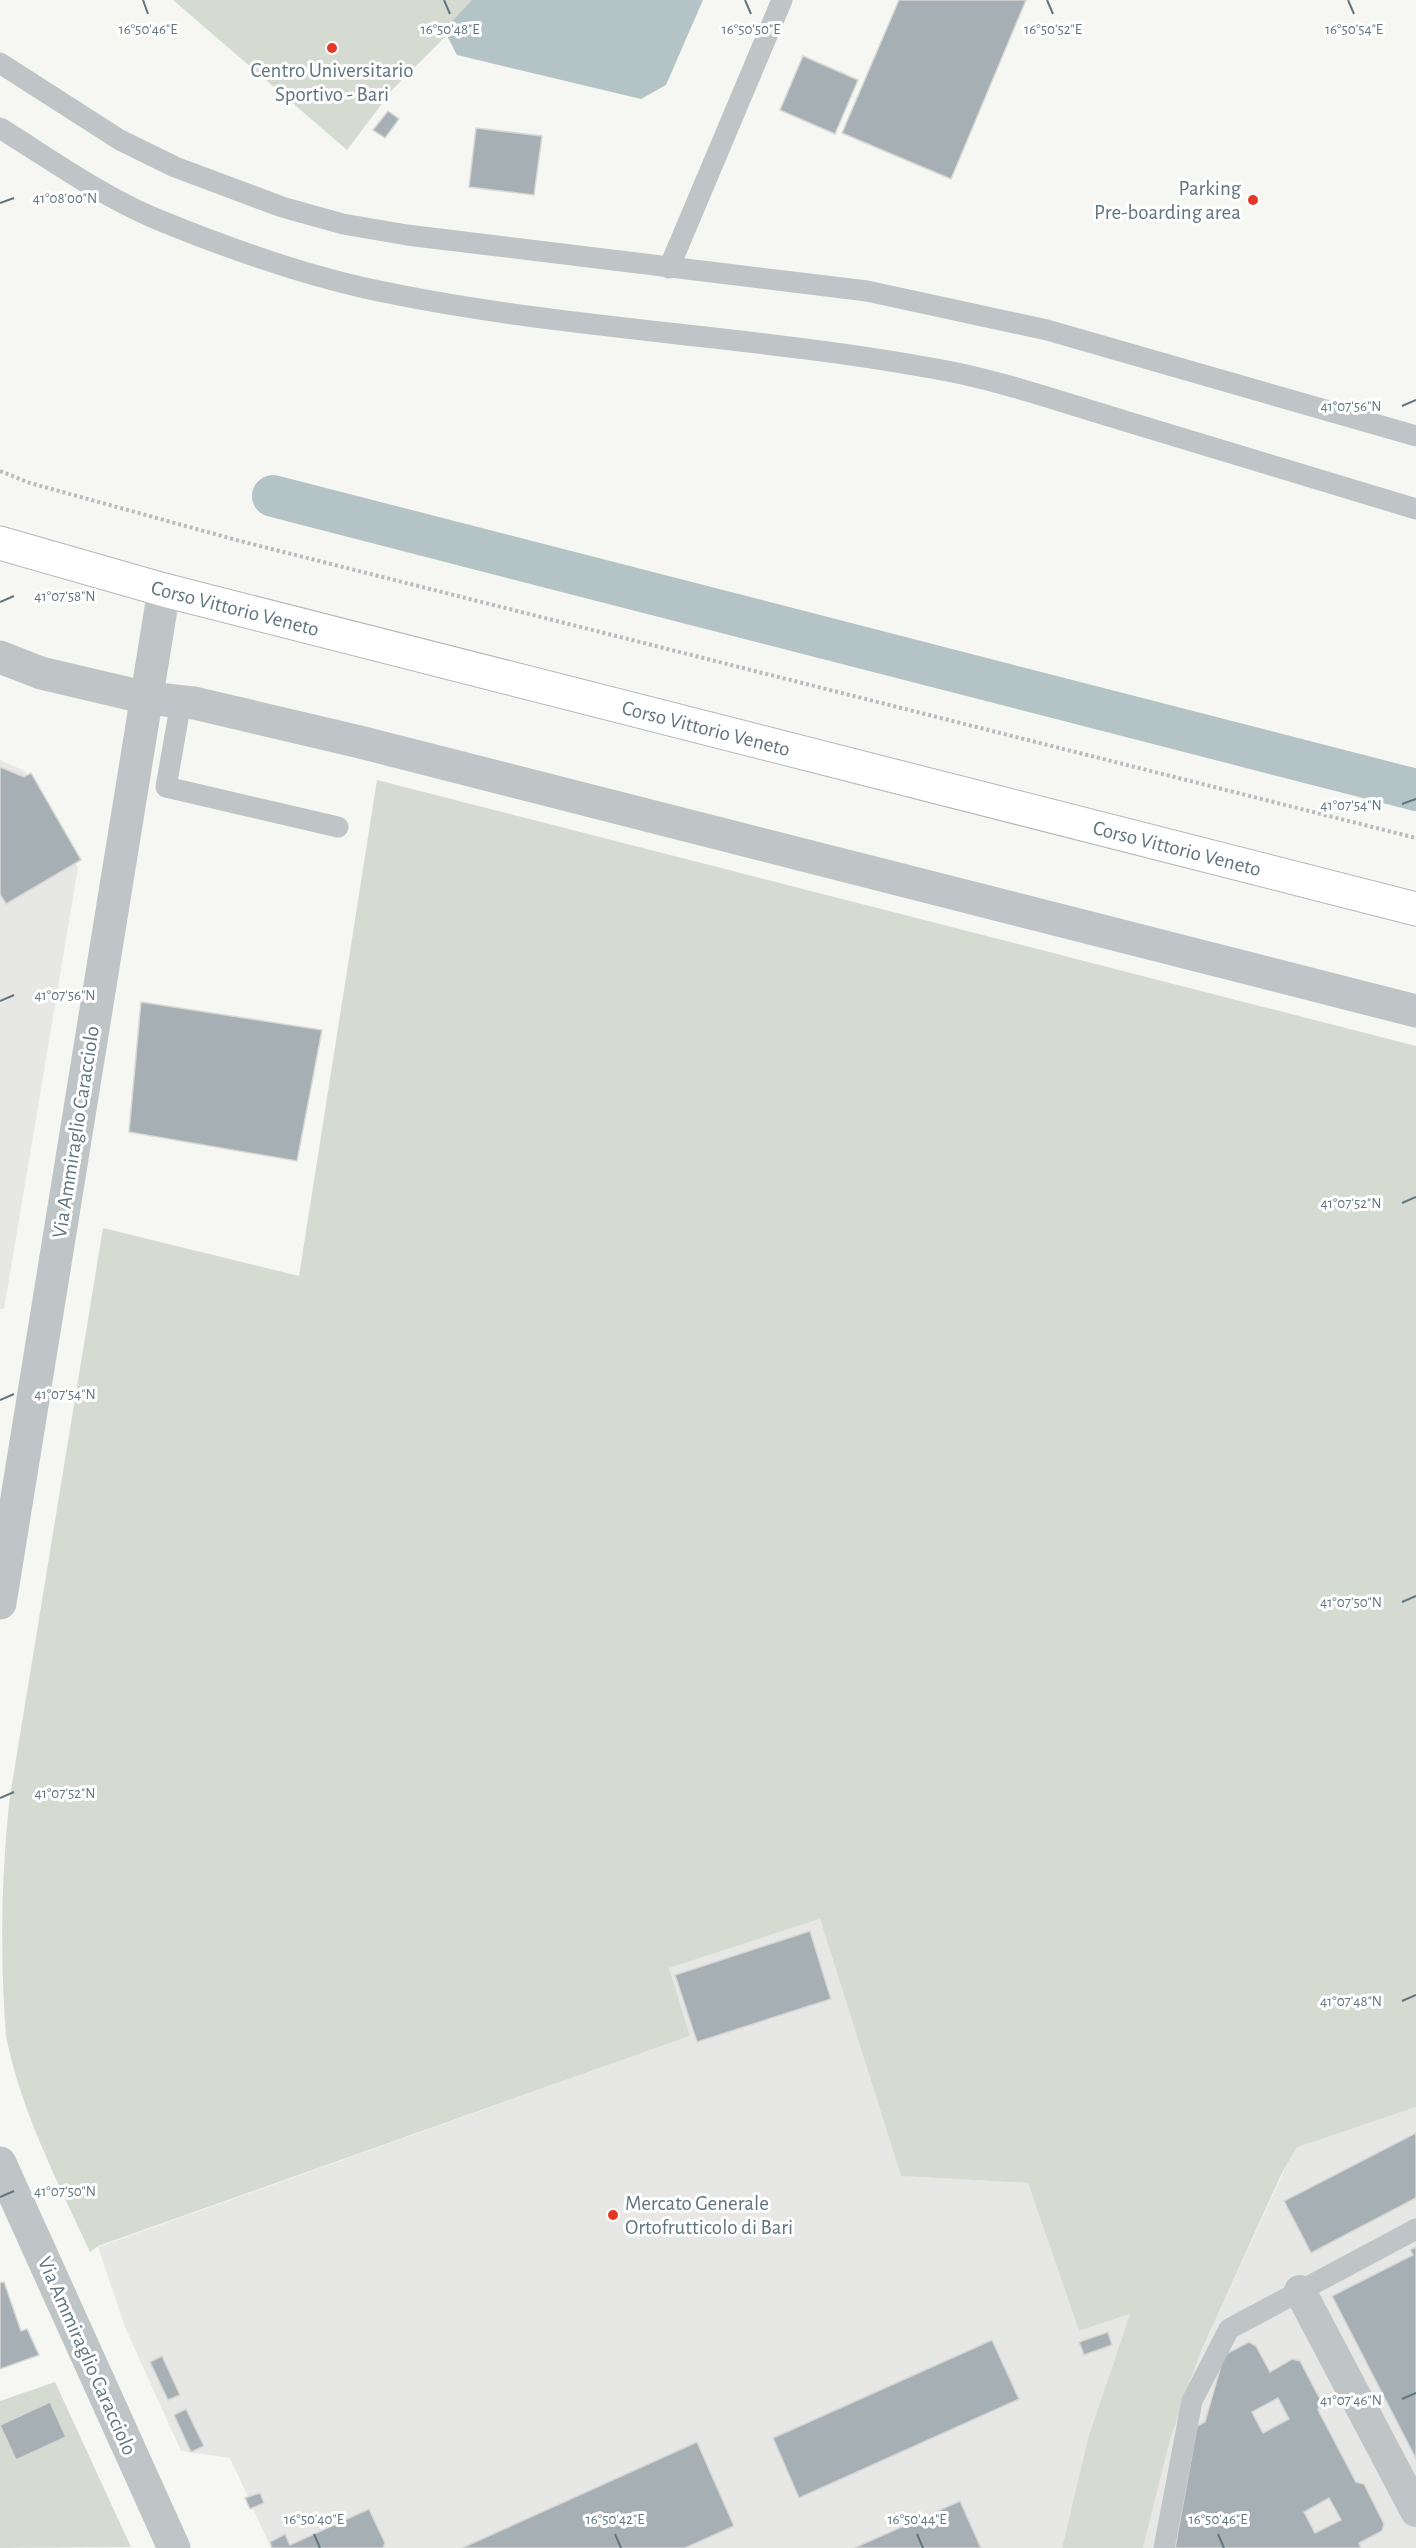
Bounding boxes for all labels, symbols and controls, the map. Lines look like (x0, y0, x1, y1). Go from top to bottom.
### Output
text: 16°50'46"E (119, 22, 177, 37)
text: 16°50'48"E (420, 22, 480, 37)
text: 16°50'50"E (722, 22, 780, 37)
text: 16°50'52"E (1024, 22, 1082, 37)
text: 16°50'54"E (1325, 22, 1383, 37)
marker: Centro Universitario Sportivo - Bari (325, 41, 339, 55)
place label: Centro Universitario Sportivo - Bari (250, 60, 414, 105)
place label: Parking Pre-boarding area (1094, 178, 1242, 223)
text: 41°08'00"N (33, 191, 97, 206)
marker: Parking Pre-boarding area (1246, 193, 1260, 207)
text: 41°07'56"N (1320, 399, 1382, 414)
street label: Corso Vittorio Veneto (149, 576, 321, 640)
text: 41°07'58"N (34, 589, 96, 604)
street label: Corso Vittorio Veneto (620, 697, 792, 760)
text: 41°07'54"N (1320, 798, 1382, 813)
street label: Corso Vittorio Veneto (1091, 817, 1263, 880)
text: 41°07'56"N (34, 988, 96, 1003)
street label: Via Ammiraglio Caracciolo (49, 1024, 103, 1240)
text: 41°07'52"N (1321, 1196, 1381, 1211)
text: 41°07'54"N (34, 1387, 96, 1402)
text: 41°07'50"N (1320, 1595, 1382, 1610)
text: 41°07'52"N (35, 1786, 95, 1801)
text: 41°07'48"N (1320, 1994, 1382, 2009)
text: 41°07'50"N (34, 2184, 96, 2199)
place label: Mercato Generale Ortofrutticolo di Bari (625, 2193, 793, 2238)
marker: Mercato Generale Ortofrutticolo di Bari (606, 2208, 620, 2222)
street label: Via Ammiraglio Caracciolo (34, 2254, 140, 2458)
text: 41°07'46"N (1320, 2393, 1382, 2408)
text: 16°50'40"E (284, 2512, 344, 2527)
text: 16°50'42"E (586, 2512, 644, 2527)
text: 16°50'44"E (887, 2512, 947, 2527)
text: 16°50'46"E (1189, 2512, 1247, 2527)

